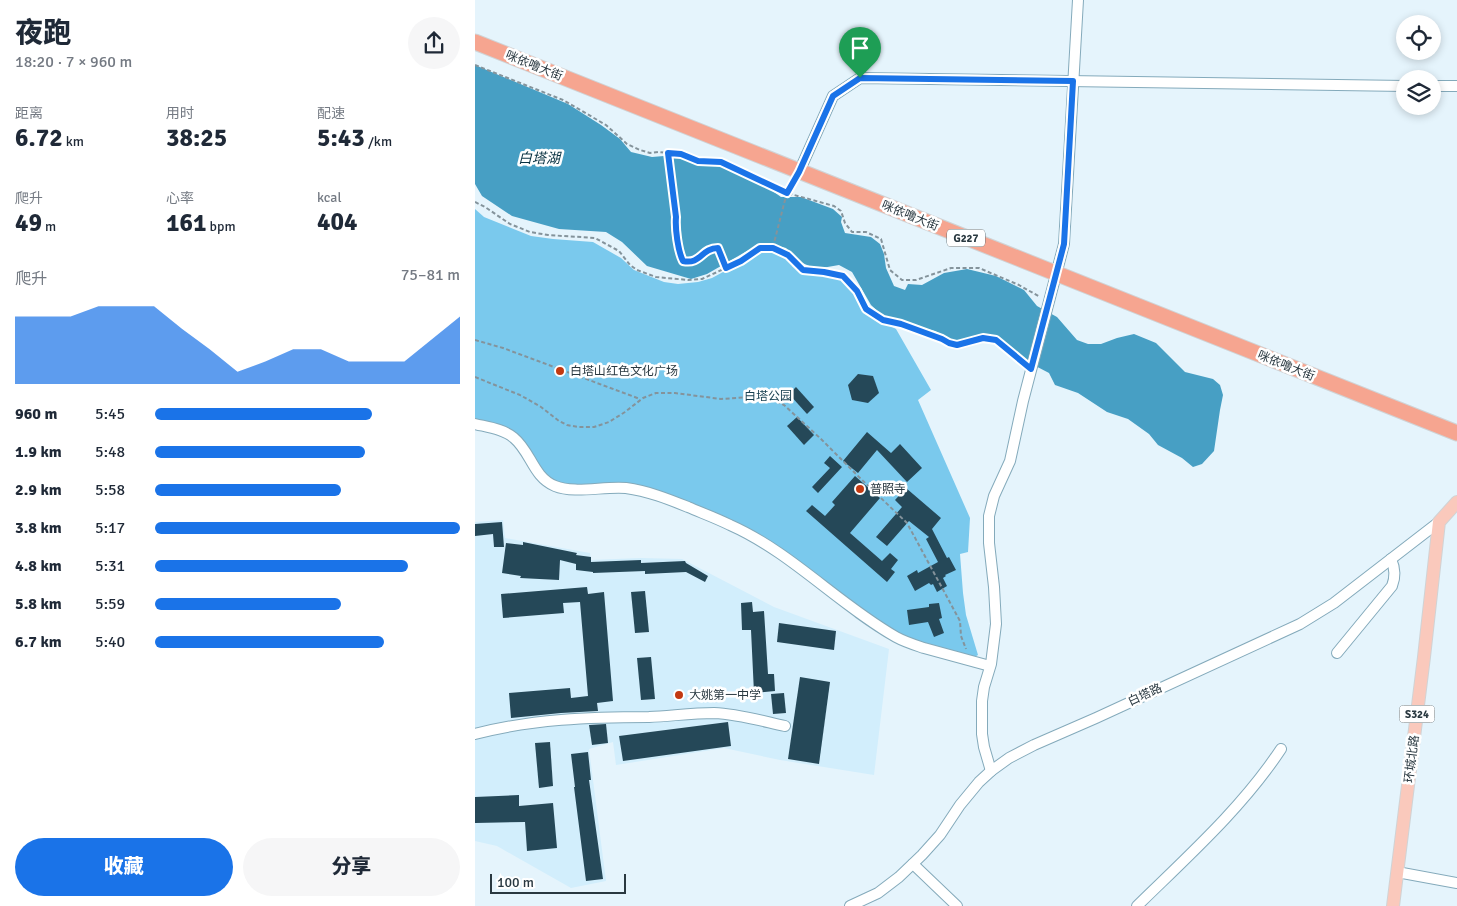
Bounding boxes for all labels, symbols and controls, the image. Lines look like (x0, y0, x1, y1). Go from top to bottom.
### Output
map controls (1396, 15, 1441, 115)
button: locate (1396, 15, 1441, 60)
text: 夜跑 (15, 16, 71, 50)
button: share (408, 17, 460, 69)
pin (839, 27, 881, 78)
icon: arrive (846, 34, 874, 62)
street label: 咪依噜大街 (503, 48, 565, 84)
text: 18:20 · 7 × 960 m (15, 52, 132, 72)
button: layers (1396, 70, 1441, 115)
text: 距离 (15, 105, 43, 122)
text: 用时 (166, 105, 194, 122)
text: 配速 (317, 105, 345, 122)
text: 6.72 (15, 122, 63, 153)
text: 38:25 (166, 122, 227, 153)
text: 5:43 (317, 122, 365, 153)
text: km (63, 133, 84, 150)
text: /km (365, 133, 392, 150)
water label: 白塔湖 (518, 150, 562, 167)
text: kcal (317, 189, 342, 206)
text: 爬升 (15, 190, 43, 207)
text: 心率 (166, 190, 194, 207)
street label: 咪依噜大街 (879, 198, 941, 234)
text: 404 (317, 206, 358, 237)
text: 49 (15, 207, 42, 238)
text: 161 (166, 207, 207, 238)
text: m (42, 218, 56, 235)
text: bpm (207, 218, 236, 235)
road number: G227 (947, 230, 985, 247)
text: 75–81 m (401, 265, 460, 285)
text: 爬升 (15, 269, 47, 289)
street label: 咪依噜大街 (1255, 348, 1317, 384)
place label: 白塔山红色文化广场 (570, 364, 678, 379)
marker: 白塔山红色文化广场 (554, 365, 566, 377)
park label: 白塔公园 (744, 389, 792, 404)
text: 960 m (15, 404, 57, 424)
text: 5:45 (95, 404, 125, 424)
text: 1.9 km (15, 442, 62, 462)
text: 5:48 (95, 442, 125, 462)
text: 2.9 km (15, 480, 62, 500)
text: 5:58 (95, 480, 125, 500)
place label: 普照寺 (870, 482, 906, 497)
marker: 普照寺 (854, 483, 866, 495)
text: 3.8 km (15, 518, 62, 538)
text: 5:17 (95, 518, 125, 538)
text: 4.8 km (15, 556, 62, 576)
text: 5:31 (95, 556, 125, 576)
text: 5.8 km (15, 594, 62, 614)
text: 5:59 (95, 594, 125, 614)
text: 6.7 km (15, 632, 62, 652)
text: 5:40 (95, 632, 125, 652)
street label: 白塔路 (1126, 681, 1164, 709)
place label: 大姚第一中学 (689, 688, 761, 703)
marker: 大姚第一中学 (673, 689, 685, 701)
road number: S324 (1399, 706, 1435, 722)
street label: 环城北路 (1402, 734, 1422, 784)
button: 收藏 (15, 838, 233, 896)
button: 分享 (243, 838, 460, 896)
scale bar (490, 871, 626, 894)
text: 100 m (497, 874, 534, 891)

